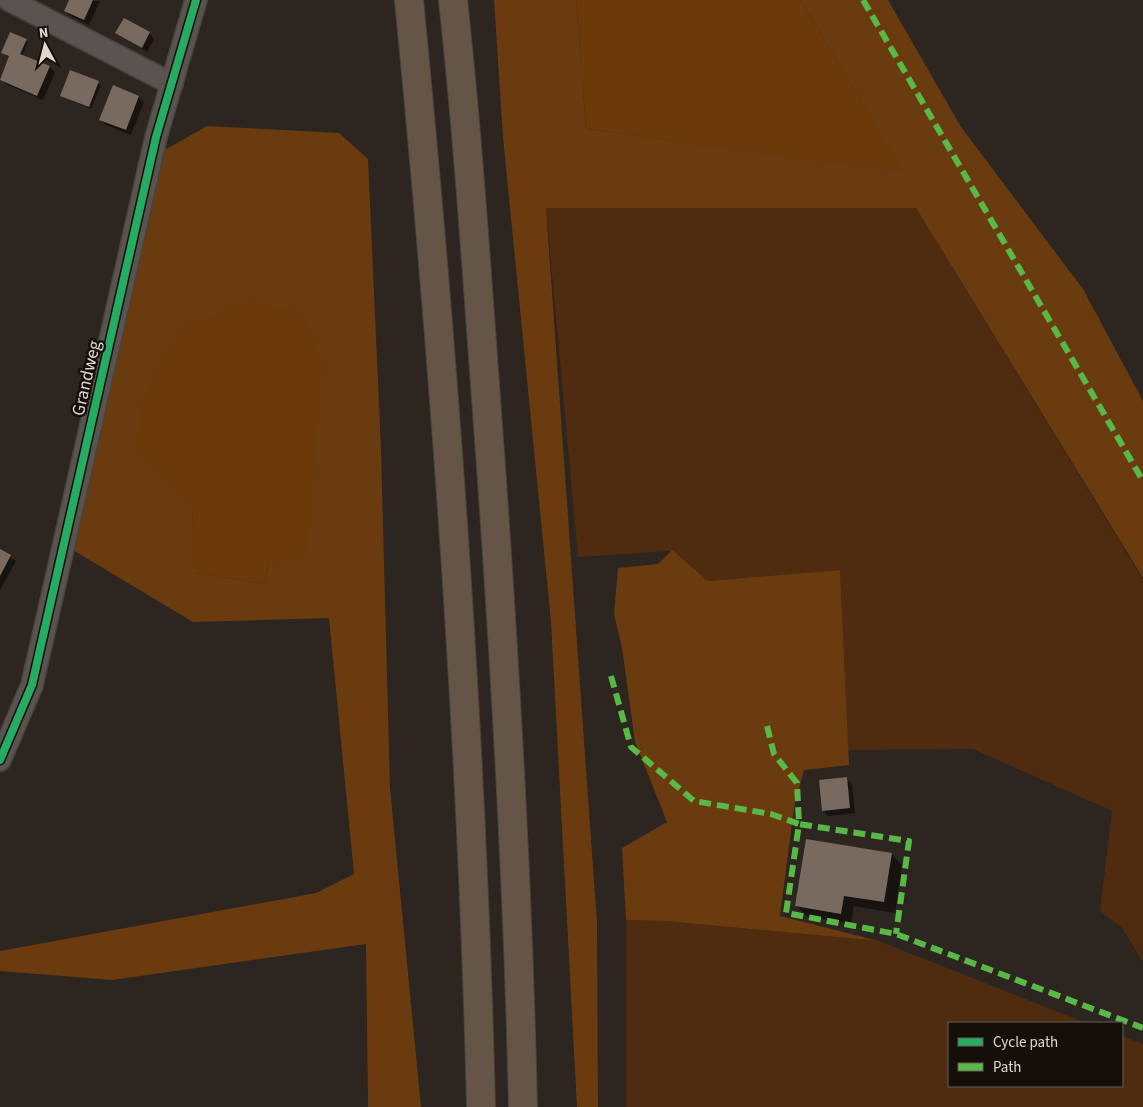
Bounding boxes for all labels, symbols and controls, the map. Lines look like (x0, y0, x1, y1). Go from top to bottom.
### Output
north arrow (20, 20, 70, 70)
text: N (38, 23, 49, 44)
street label: Grandweg (66, 338, 107, 418)
legend (948, 1022, 1123, 1087)
text: Cycle path (993, 1032, 1058, 1053)
text: Path (993, 1057, 1021, 1078)

